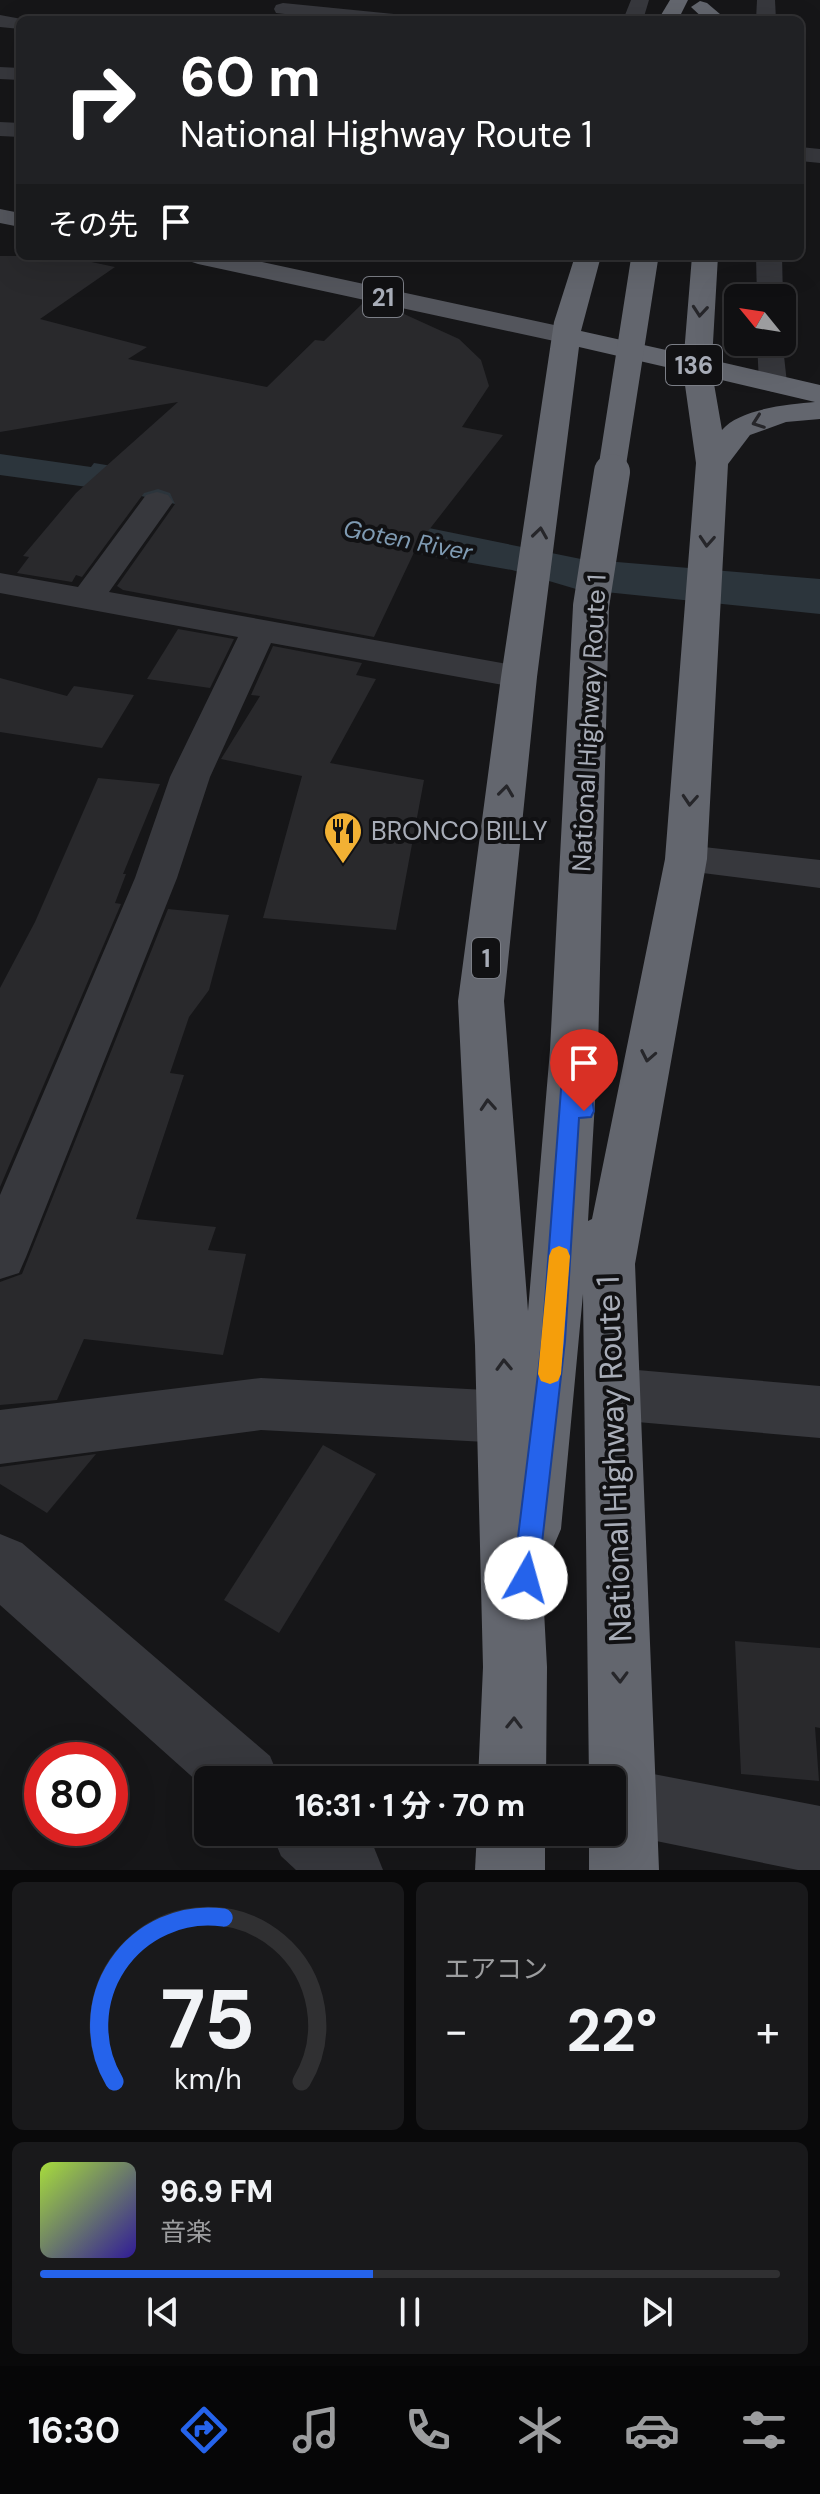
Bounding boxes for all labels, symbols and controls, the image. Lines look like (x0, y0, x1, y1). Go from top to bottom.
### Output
text: 60 m (180, 40, 321, 113)
icon: right (48, 48, 152, 152)
text: National Highway Route 1 (180, 111, 592, 158)
icon: arrive (154, 200, 198, 244)
text: その先 (48, 205, 138, 244)
road number: 21 (363, 277, 403, 317)
north arrow (724, 284, 796, 356)
map controls (724, 284, 796, 356)
one-way arrow (692, 305, 709, 318)
road number: 136 (666, 345, 722, 385)
one-way arrow (752, 413, 766, 429)
water label: Goten River (341, 512, 476, 568)
one-way arrow (531, 526, 548, 540)
one-way arrow (699, 535, 716, 548)
street label: National Highway Route 1 (564, 573, 614, 873)
one-way arrow (497, 784, 514, 797)
one-way arrow (682, 794, 699, 807)
restaurant icon: BRONCO BILLY (322, 810, 364, 865)
place label: BRONCO BILLY (371, 814, 548, 848)
road number: 1 (472, 938, 500, 978)
pin (550, 1029, 618, 1111)
icon: arrive (562, 1041, 606, 1085)
one-way arrow (641, 1050, 658, 1063)
one-way arrow (480, 1098, 497, 1111)
street label: National Highway Route 1 (587, 1275, 641, 1643)
one-way arrow (495, 1358, 512, 1371)
position arrow (484, 1536, 568, 1620)
one-way arrow (611, 1671, 628, 1684)
one-way arrow (505, 1716, 522, 1729)
speed limit sign: 80 (24, 1742, 128, 1846)
text: 16:31 · 1 分 · 70 m (295, 1786, 525, 1825)
text: エアコン (444, 1952, 548, 1986)
text: 75 (161, 1965, 255, 2074)
text: 22° (566, 1991, 658, 2070)
text: − (444, 2002, 468, 2060)
text: + (756, 2002, 780, 2060)
text: km/h (174, 2061, 242, 2098)
text: 96.9 FM (160, 2172, 273, 2211)
text: 音楽 (160, 2215, 212, 2249)
icon: previous (141, 2290, 185, 2334)
icon: pause (388, 2290, 432, 2334)
icon: next (635, 2290, 679, 2334)
icon: directions (176, 2402, 232, 2458)
icon: music (288, 2402, 344, 2458)
icon: phone (400, 2402, 456, 2458)
icon: climate (512, 2402, 568, 2458)
icon: car (624, 2402, 680, 2458)
icon: filters (736, 2402, 792, 2458)
text: 16:30 (28, 2407, 120, 2454)

